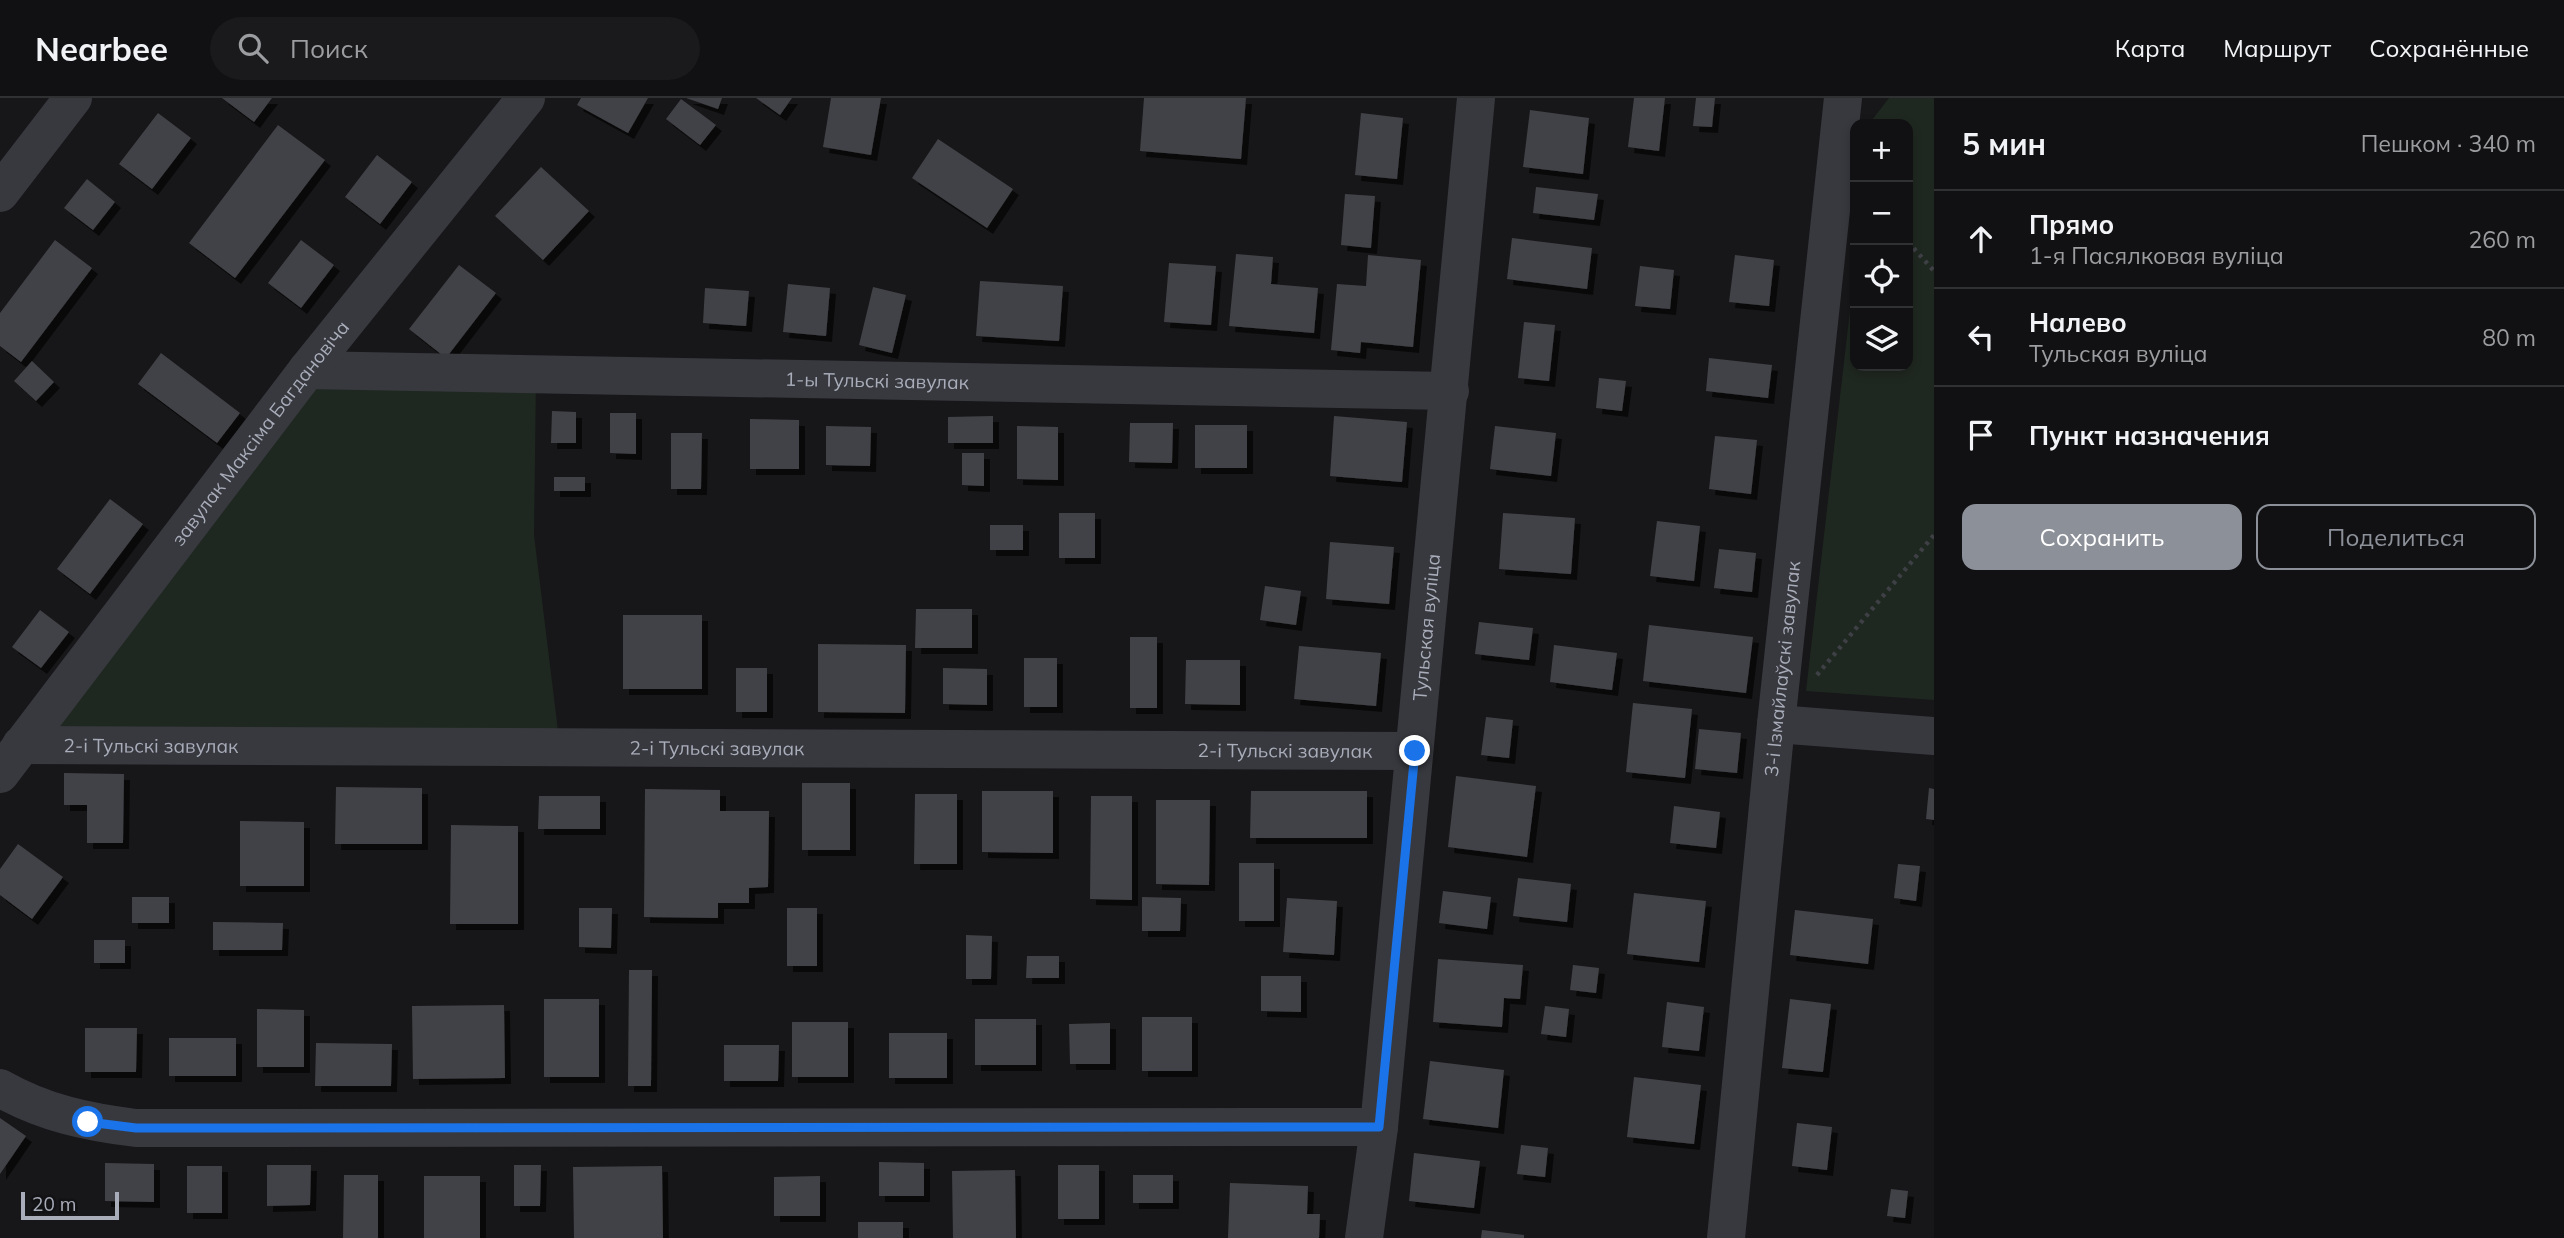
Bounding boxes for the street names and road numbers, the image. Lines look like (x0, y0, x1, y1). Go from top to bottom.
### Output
street label: завулак Максіма Багдановіча (166, 315, 354, 550)
street label: 1-ы Тульскі завулак (785, 367, 970, 394)
street label: Тульская вуліца (1407, 553, 1445, 702)
street label: 3-і Ізмайлаўскі завулак (1759, 559, 1805, 778)
street label: 2-і Тульскі завулак (64, 733, 239, 758)
street label: 2-і Тульскі завулак (630, 736, 805, 760)
street label: 2-і Тульскі завулак (1198, 738, 1373, 763)

